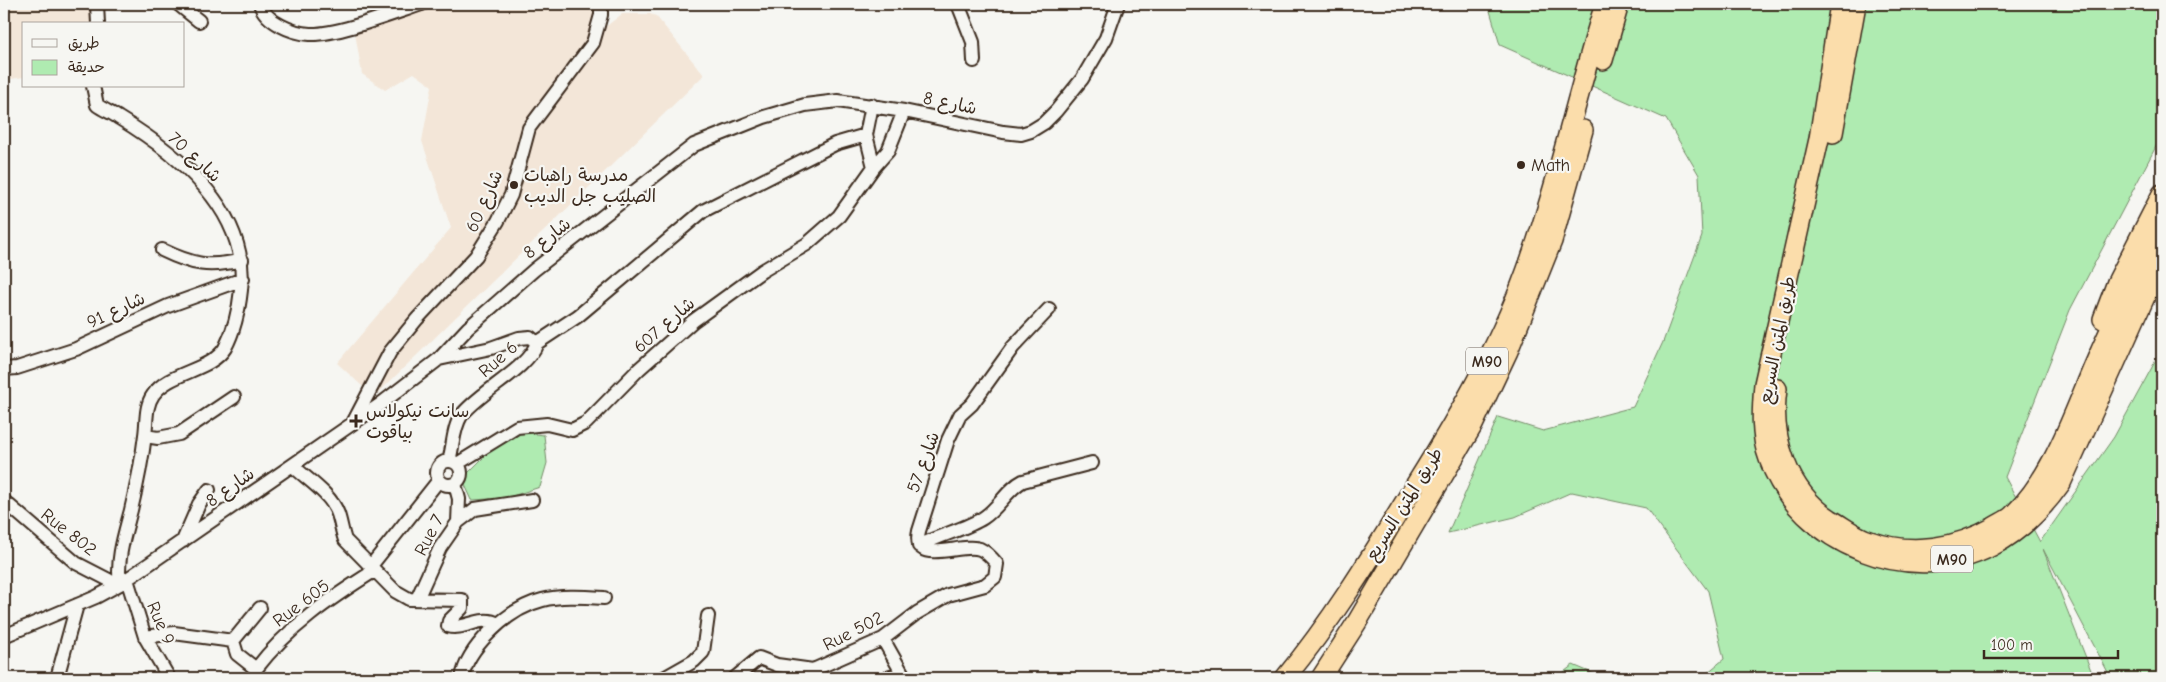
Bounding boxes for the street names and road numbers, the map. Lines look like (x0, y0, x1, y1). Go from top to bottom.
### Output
street label: شارع 8 (921, 88, 979, 120)
street label: شارع 70 (163, 128, 225, 188)
street label: شارع 60 (462, 167, 508, 236)
street label: شارع 8 (519, 213, 576, 264)
street label: طريق المتن السريع (1755, 274, 1802, 406)
street label: شارع 91 (84, 288, 149, 334)
street label: شارع 607 (629, 293, 700, 358)
street label: Rue 6 (475, 337, 522, 382)
road number: M90 (1466, 348, 1508, 374)
street label: شارع 57 (903, 429, 945, 496)
street label: طريق المتن السريع (1361, 444, 1449, 566)
street label: شارع 8 (202, 463, 259, 512)
street label: Rue 802 (37, 504, 101, 561)
street label: Rue 7 (410, 511, 449, 559)
road number: M90 (1931, 546, 1973, 572)
street label: Rue 605 (269, 575, 334, 631)
street label: Rue 9 (142, 599, 179, 648)
street label: Rue 502 (819, 607, 887, 656)

